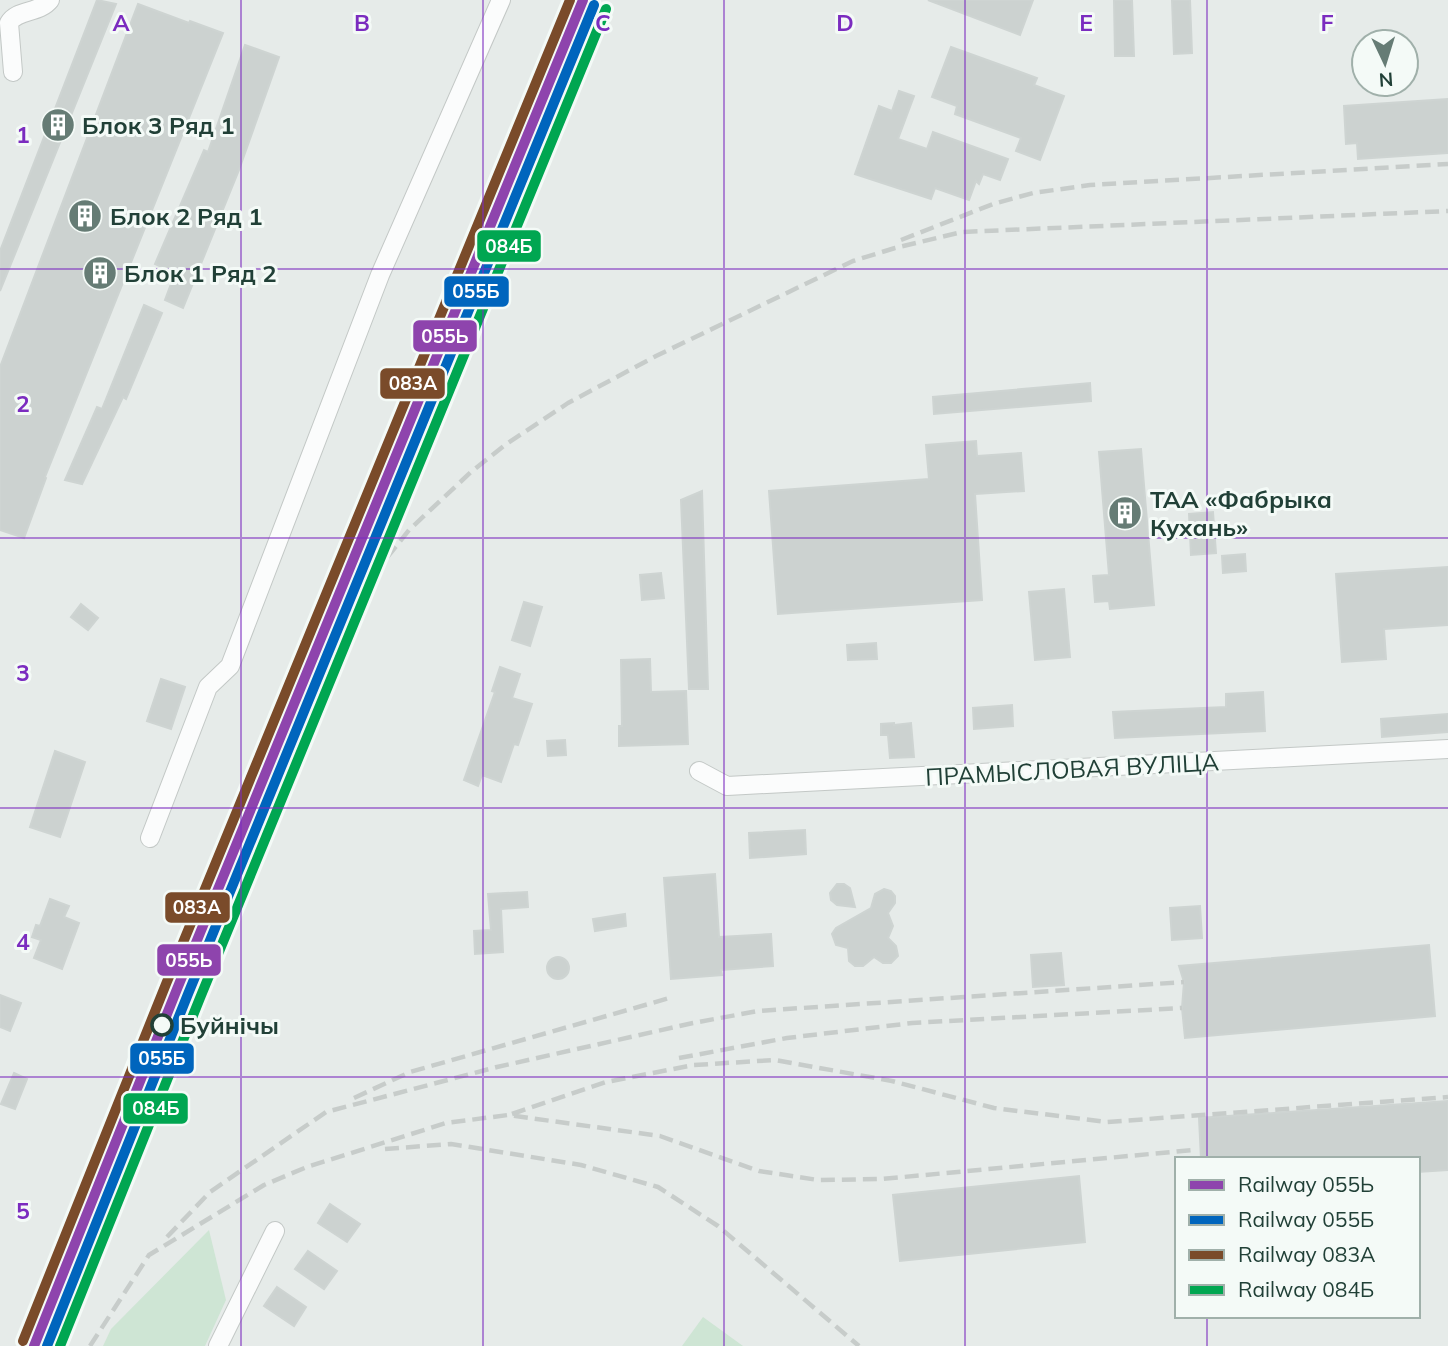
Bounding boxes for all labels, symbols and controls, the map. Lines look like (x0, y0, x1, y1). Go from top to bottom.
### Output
text: A (112, 8, 130, 37)
text: B (354, 8, 370, 37)
text: C (595, 8, 611, 37)
text: D (836, 8, 854, 37)
text: E (1079, 8, 1093, 37)
text: F (1320, 8, 1334, 37)
north arrow (1350, 28, 1420, 98)
text: N (1378, 67, 1394, 92)
building icon: Блок 3 Ряд 1 (39, 106, 77, 144)
place label: Блок 3 Ряд 1 (82, 110, 235, 140)
text: 1 (16, 120, 30, 149)
building icon: Блок 2 Ряд 1 (66, 197, 104, 235)
place label: Блок 2 Ряд 1 (110, 201, 263, 231)
line badge: 084Б (476, 229, 542, 263)
text: 084Б (485, 234, 533, 258)
building icon: Блок 1 Ряд 2 (81, 254, 119, 292)
place label: Блок 1 Ряд 2 (124, 258, 277, 288)
line badge: 055Б (443, 275, 510, 308)
text: 055Б (452, 279, 500, 303)
line badge: 055Ь (412, 319, 478, 353)
text: 055Ь (421, 324, 469, 348)
line badge: 083А (379, 367, 446, 400)
text: 083А (389, 371, 438, 395)
text: 2 (16, 389, 30, 418)
place label: ТАА «Фабрыка Кухань» (1150, 484, 1332, 542)
building icon: ТАА «Фабрыка Кухань» (1106, 494, 1144, 532)
text: 3 (16, 658, 30, 687)
street label: ПРАМЫСЛОВАЯ ВУЛІЦА (924, 746, 1220, 792)
line badge: 083А (164, 891, 231, 924)
text: 083А (173, 895, 222, 919)
text: 4 (16, 927, 30, 956)
line badge: 055Ь (156, 943, 222, 977)
text: 055Ь (165, 948, 213, 972)
place label: Буйнічы (180, 1010, 279, 1040)
marker: Буйнічы (151, 1014, 173, 1036)
line badge: 055Б (129, 1042, 195, 1075)
text: 055Б (138, 1046, 186, 1070)
line badge: 084Б (122, 1092, 189, 1125)
text: 084Б (132, 1096, 180, 1120)
legend (1175, 1157, 1420, 1318)
text: Railway 055Ь (1238, 1171, 1374, 1197)
text: 5 (16, 1196, 30, 1225)
text: Railway 055Б (1238, 1206, 1374, 1232)
text: Railway 083А (1238, 1241, 1376, 1267)
text: Railway 084Б (1238, 1276, 1374, 1302)

